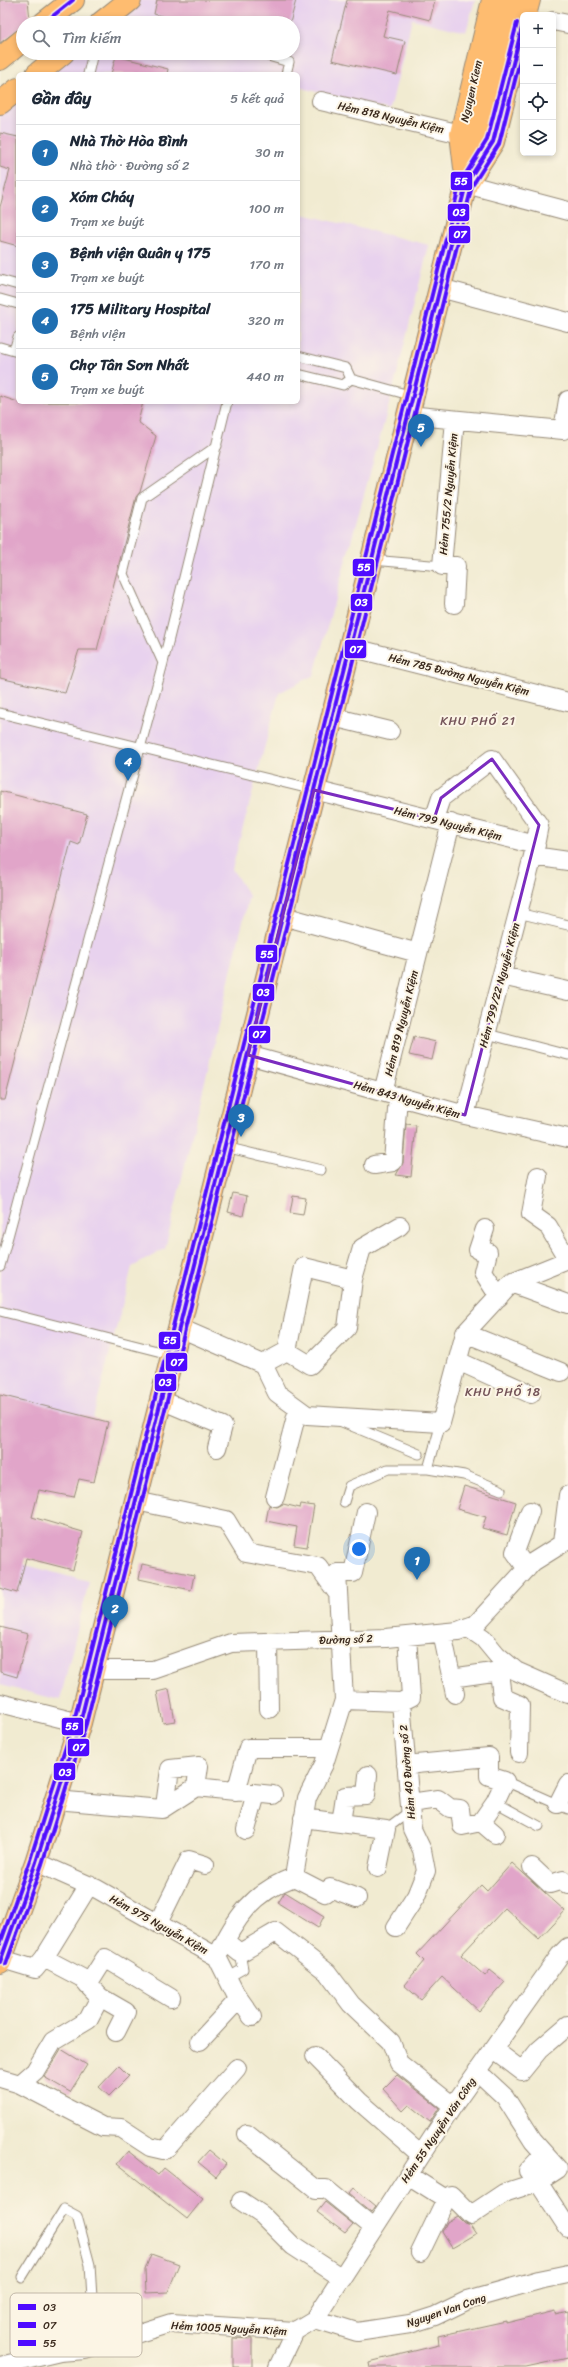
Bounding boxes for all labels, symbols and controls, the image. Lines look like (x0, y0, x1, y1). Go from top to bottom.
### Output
map controls (520, 12, 556, 156)
button: + (520, 12, 556, 48)
search box (16, 16, 300, 60)
text: Tìm kiếm (62, 25, 121, 51)
icon: search (30, 27, 52, 49)
button: − (520, 48, 556, 84)
street label: Nguyen Kiem (455, 58, 488, 124)
text: Gần đây (32, 83, 91, 113)
button: locate (520, 84, 556, 120)
text: 5 kết quả (230, 87, 284, 110)
street label: Hẻm 818 Nguyễn Kiệm (336, 96, 446, 139)
button: layers (520, 120, 556, 156)
text: Nhà Thờ Hòa Bình (70, 128, 188, 154)
text: 1 (42, 141, 48, 164)
text: 30 m (255, 141, 284, 164)
text: Nhà thờ · Đường số 2 (70, 154, 189, 177)
line badge: 55 (450, 171, 473, 191)
text: 55 (454, 172, 468, 191)
text: Xóm Cháy (70, 184, 134, 210)
text: 2 (41, 197, 49, 220)
text: 100 m (249, 197, 284, 220)
line badge: 03 (447, 203, 470, 222)
text: 03 (453, 203, 466, 222)
text: Trạm xe buýt (70, 210, 144, 233)
line badge: 07 (448, 225, 471, 244)
text: 07 (453, 225, 468, 244)
text: Bệnh viện Quân y 175 (70, 240, 211, 266)
text: 3 (41, 253, 49, 276)
text: 170 m (249, 253, 284, 276)
text: Trạm xe buýt (70, 266, 144, 289)
text: 175 Military Hospital (70, 296, 210, 322)
text: 4 (41, 309, 49, 332)
text: 320 m (248, 309, 284, 332)
text: Bệnh viện (70, 322, 125, 345)
text: Chợ Tân Sơn Nhất (70, 352, 189, 378)
text: 5 (41, 365, 49, 388)
text: 440 m (246, 365, 284, 388)
text: Trạm xe buýt (70, 378, 144, 401)
pin: 5 (408, 414, 434, 447)
street label: Hẻm 755/2 Nguyễn Kiệm (434, 432, 463, 556)
line badge: 55 (352, 558, 375, 577)
text: 55 (357, 558, 371, 577)
line badge: 03 (350, 593, 373, 612)
text: 03 (355, 593, 368, 612)
line badge: 07 (344, 639, 367, 659)
text: 07 (349, 640, 364, 659)
street label: Hẻm 785 Đường Nguyễn Kiệm (386, 648, 532, 701)
district label: KHU PHỐ 21 (440, 710, 516, 732)
pin: 4 (115, 748, 141, 781)
street label: Hẻm 799 Nguyễn Kiệm (392, 801, 504, 846)
street label: Hẻm 799/22 Nguyễn Kiệm (474, 920, 525, 1050)
line badge: 55 (255, 944, 278, 963)
text: 55 (260, 945, 274, 964)
street label: Hẻm 819 Nguyễn Kiệm (379, 968, 424, 1078)
line badge: 03 (252, 983, 275, 1002)
text: 03 (257, 983, 270, 1002)
line badge: 07 (248, 1025, 271, 1044)
text: 07 (252, 1025, 267, 1044)
street label: Hẻm 843 Nguyễn Kiệm (351, 1075, 463, 1124)
pin: 3 (228, 1104, 254, 1137)
line badge: 55 (158, 1331, 181, 1350)
text: 55 (163, 1331, 177, 1350)
line badge: 07 (165, 1352, 188, 1372)
text: 07 (170, 1353, 185, 1372)
line badge: 03 (154, 1373, 177, 1392)
text: 03 (159, 1373, 172, 1392)
district label: KHU PHỐ 18 (465, 1381, 541, 1403)
your location (349, 1539, 369, 1559)
pin: 1 (404, 1547, 430, 1580)
pin: 2 (102, 1595, 128, 1628)
street label: Đường số 2 (319, 1629, 374, 1650)
line badge: 55 (61, 1717, 84, 1736)
text: 55 (65, 1717, 79, 1736)
street label: Hẻm 40 Đường số 2 (394, 1723, 421, 1820)
line badge: 07 (67, 1738, 90, 1757)
text: 07 (72, 1738, 87, 1757)
line badge: 03 (53, 1762, 76, 1781)
text: 03 (59, 1763, 72, 1782)
street label: Hẻm 975 Nguyễn Kiệm (106, 1889, 212, 1960)
street label: Hẻm 55 Nguyễn Văn Công (396, 2073, 481, 2187)
street label: Nguyen Van Cong (404, 2288, 489, 2333)
legend (10, 2293, 142, 2357)
text: 03 (43, 2298, 56, 2317)
text: 07 (43, 2316, 57, 2335)
street label: Hẻm 1005 Nguyễn Kiệm (171, 2316, 288, 2341)
text: 55 (43, 2334, 57, 2353)

